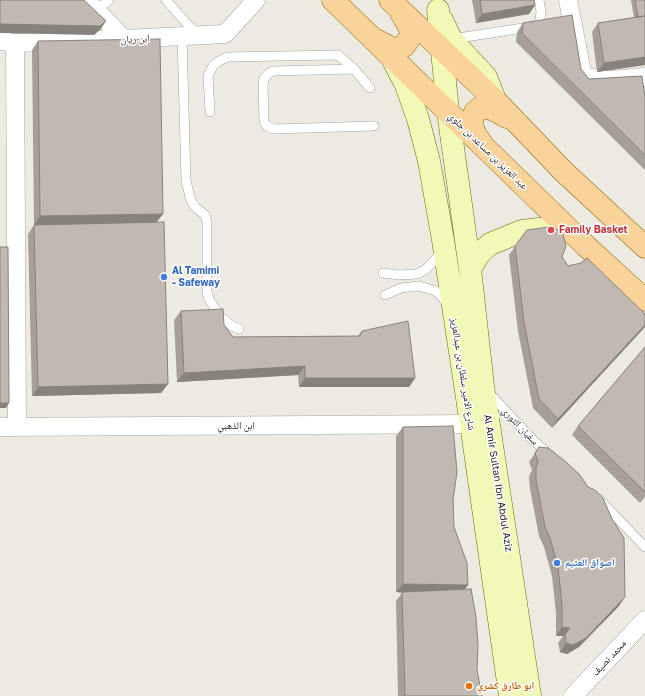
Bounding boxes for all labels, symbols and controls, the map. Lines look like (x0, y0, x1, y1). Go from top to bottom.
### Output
street label: ابن ريان (120, 32, 150, 46)
street label: عبد العزيز بن مساعد بن جلوي (446, 110, 530, 192)
place label: Family Basket (559, 224, 628, 236)
marker: Family Basket (546, 225, 556, 235)
place label: Al Tamimi - Safeway (172, 265, 220, 288)
marker: Al Tamimi - Safeway (159, 272, 169, 282)
street label: شارع الامير سلطان بن عبدالعزيز (448, 317, 478, 431)
street label: سفيان الثوري (499, 405, 541, 447)
street label: Al Amir Sultan Ibn Abdul Aziz (481, 413, 515, 553)
street label: ابن الذهبي (217, 420, 255, 432)
place label: اصواق العثيم (565, 557, 615, 569)
marker: اصواق العثيم (552, 558, 562, 568)
street label: محمد نصيف (589, 637, 629, 679)
place label: ابو طارق كشري (477, 680, 534, 692)
marker: ابو طارق كشري (464, 681, 474, 691)

